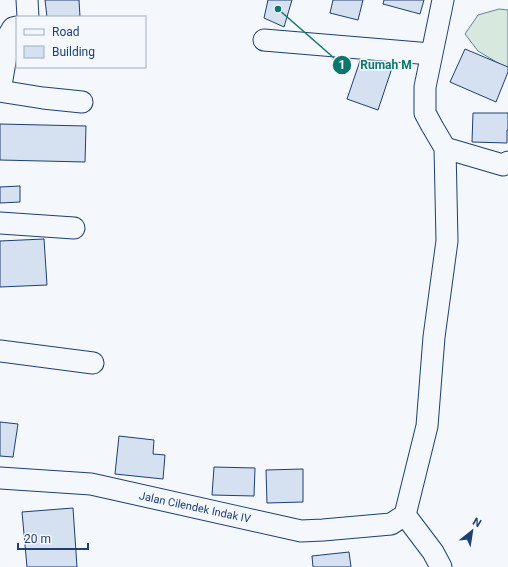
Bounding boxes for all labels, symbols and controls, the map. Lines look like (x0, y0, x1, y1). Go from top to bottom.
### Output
legend (16, 16, 146, 68)
text: Road (52, 25, 80, 39)
text: Building (52, 45, 95, 59)
callout: Rumah M (332, 53, 420, 77)
text: 1 (339, 58, 345, 72)
text: Rumah M (360, 58, 412, 72)
street label: Jalan Cilendek Indak IV (138, 489, 252, 526)
north arrow (452, 511, 492, 551)
text: N (470, 515, 484, 530)
scale bar (18, 525, 88, 551)
text: 20 m (24, 532, 51, 546)

